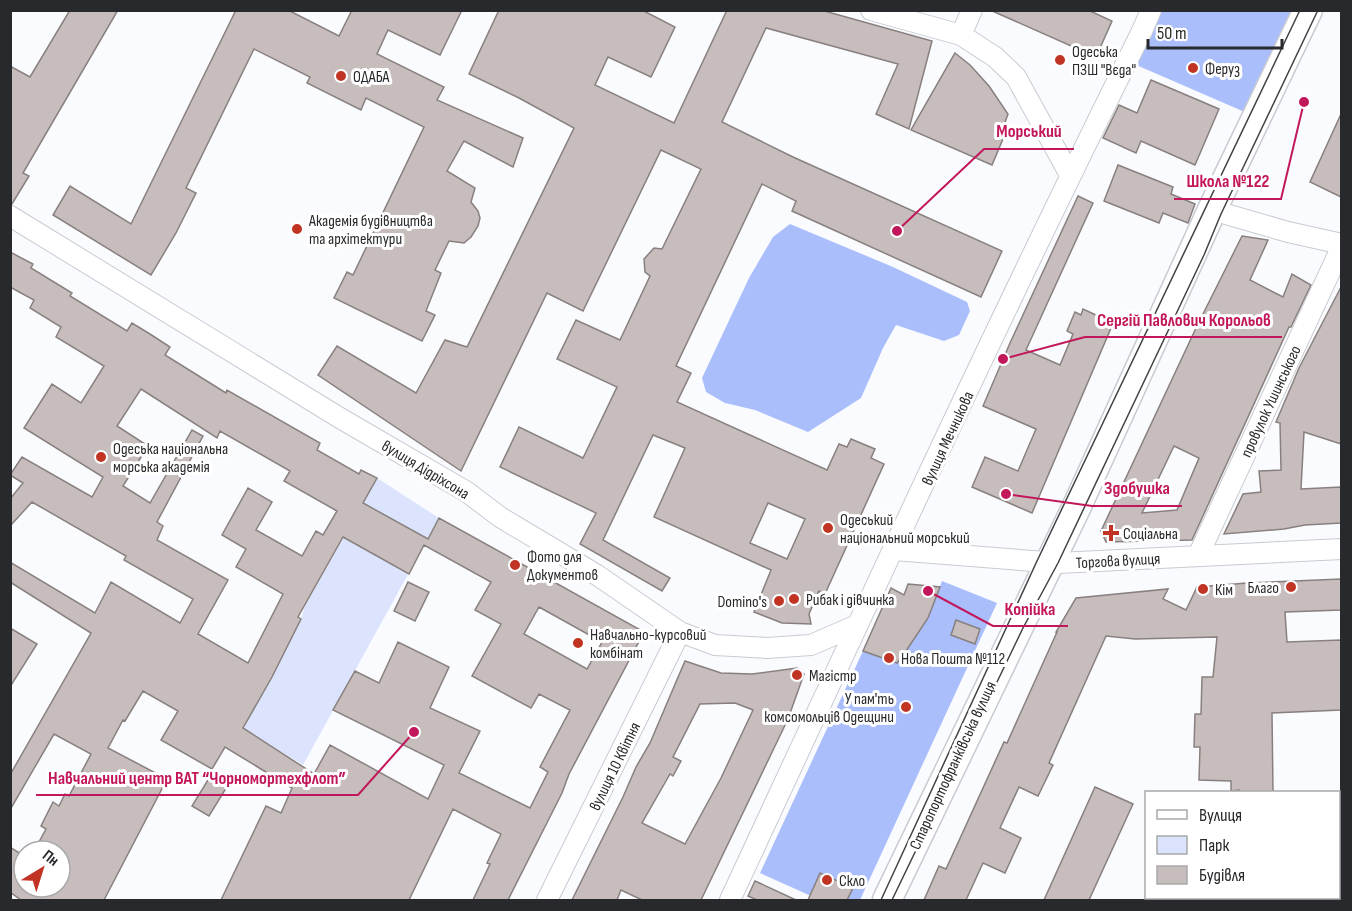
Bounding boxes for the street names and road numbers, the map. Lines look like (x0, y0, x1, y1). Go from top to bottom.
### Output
street label: провулок Ушинського (1237, 343, 1306, 461)
street label: вулиця Мечникова (918, 389, 978, 489)
street label: вулиця Дідріхсона (378, 437, 473, 504)
street label: Торгова вулиця (1075, 550, 1161, 573)
street label: Старопортофранківська вулиця (906, 678, 1001, 853)
street label: вулиця 10 Квітня (586, 719, 645, 814)

